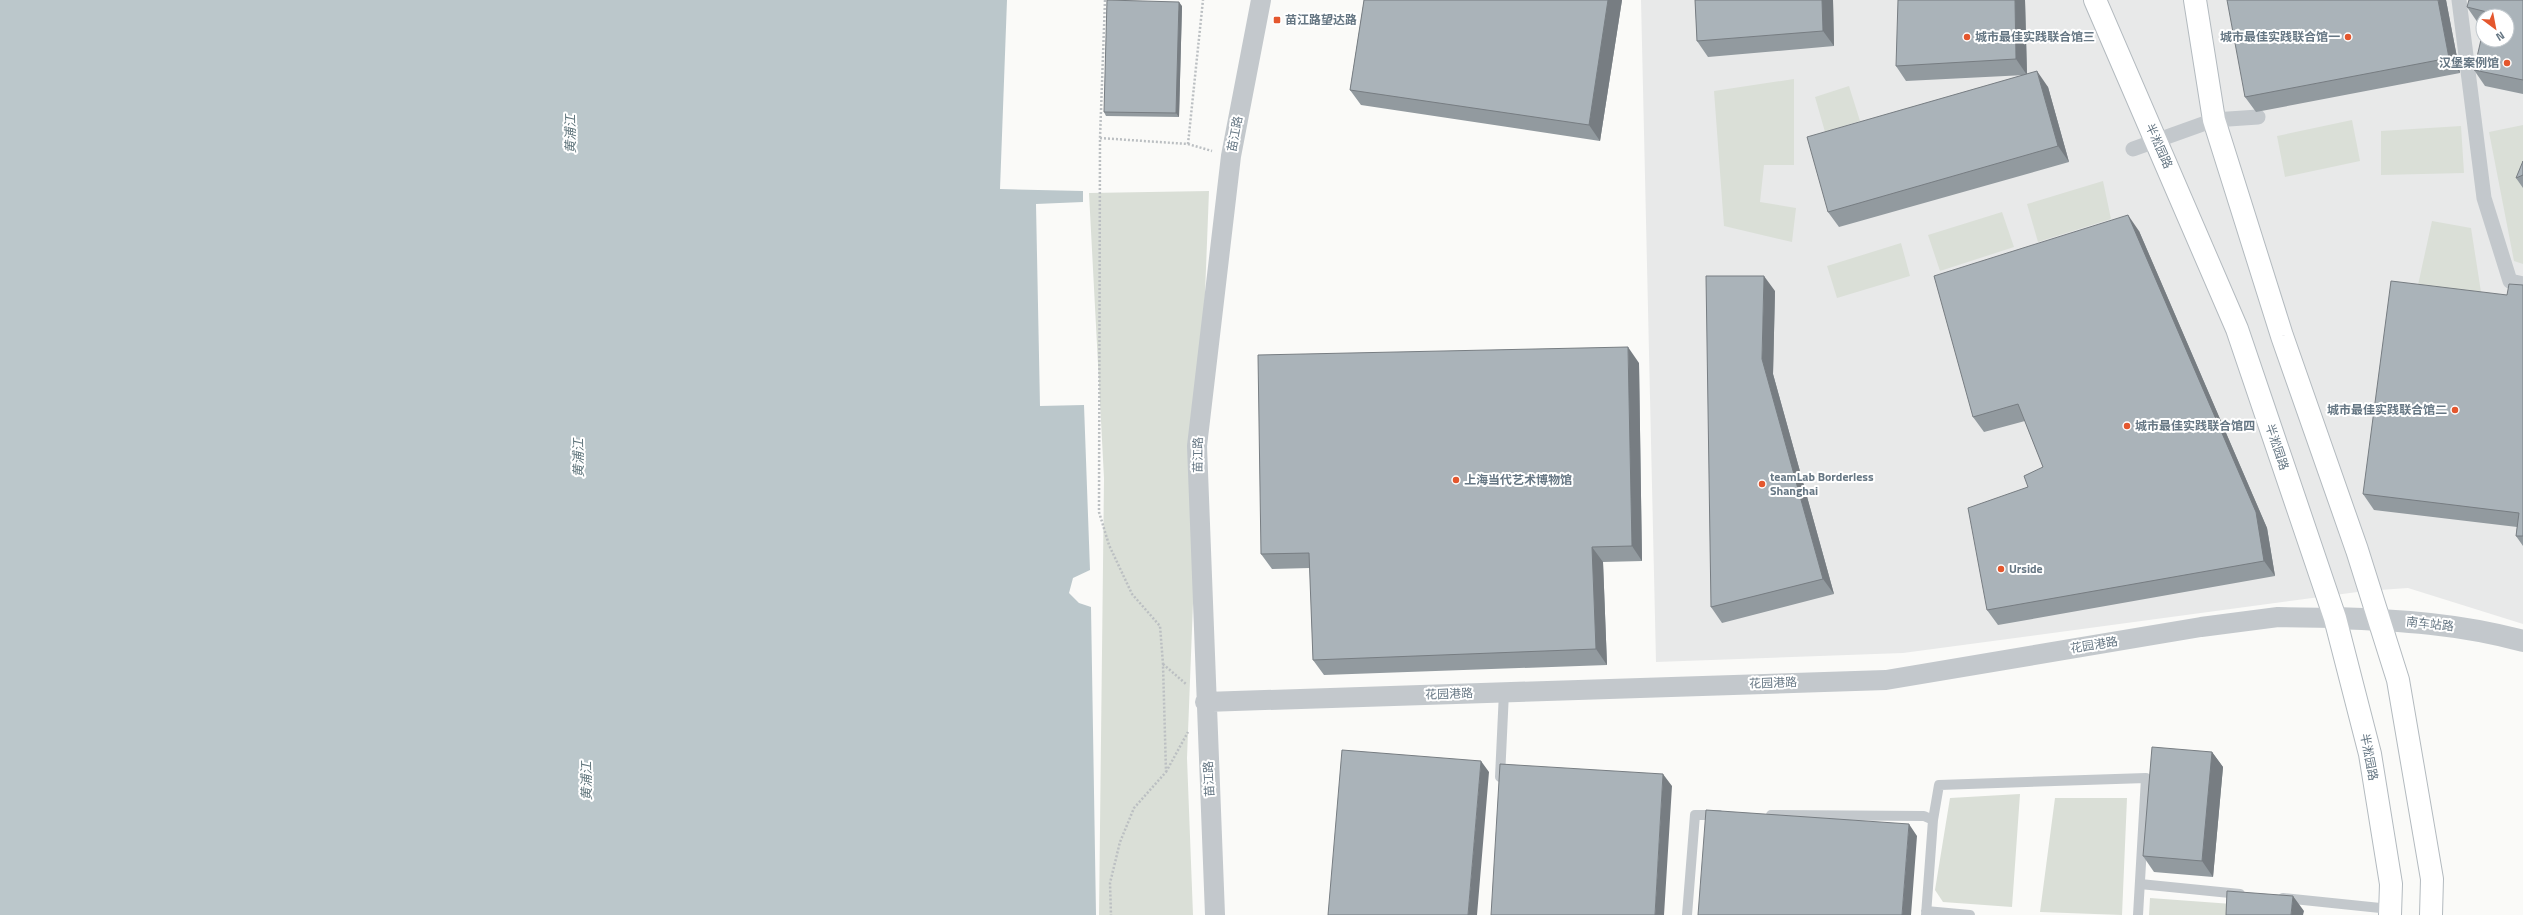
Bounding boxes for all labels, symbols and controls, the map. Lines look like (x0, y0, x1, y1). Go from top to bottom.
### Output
north arrow (2475, 8, 2515, 48)
place label: 苗江路望达路 (1285, 10, 1357, 29)
marker: 苗江路望达路 (1272, 15, 1282, 25)
place label: 城市最佳实践联合馆三 (1975, 27, 2095, 46)
place label: 城市最佳实践联合馆一 (2220, 27, 2340, 46)
text: N (2493, 28, 2508, 45)
marker: 城市最佳实践联合馆三 (1962, 32, 1972, 42)
marker: 城市最佳实践联合馆一 (2343, 32, 2353, 42)
place label: 汉堡案例馆 (2439, 53, 2499, 72)
marker: 汉堡案例馆 (2502, 58, 2512, 68)
water label: 黄浦江 (560, 112, 580, 154)
street label: 苗江路 (1222, 114, 1247, 153)
street label: 半淞园路 (2141, 120, 2178, 172)
place label: 城市最佳实践联合馆二 (2327, 400, 2447, 419)
marker: 城市最佳实践联合馆二 (2450, 405, 2460, 415)
place label: 城市最佳实践联合馆四 (2135, 416, 2255, 435)
marker: 城市最佳实践联合馆四 (2122, 421, 2132, 431)
street label: 半淞园路 (2261, 421, 2294, 473)
water label: 黄浦江 (568, 436, 588, 478)
street label: 苗江路 (1188, 437, 1207, 473)
place label: teamLab Borderless Shanghai (1770, 467, 1874, 500)
place label: 上海当代艺术博物馆 (1464, 470, 1572, 489)
marker: 上海当代艺术博物馆 (1451, 475, 1461, 485)
marker: teamLab Borderless Shanghai (1757, 479, 1767, 489)
place label: Urside (2009, 559, 2043, 578)
marker: Urside (1996, 564, 2006, 574)
street label: 南车站路 (2405, 612, 2455, 635)
street label: 花园港路 (2069, 631, 2119, 658)
street label: 花园港路 (1749, 672, 1797, 693)
street label: 花园港路 (1425, 683, 1473, 704)
street label: 半淞园路 (2356, 732, 2383, 782)
water label: 黄浦江 (576, 759, 596, 801)
street label: 苗江路 (1198, 761, 1219, 798)

